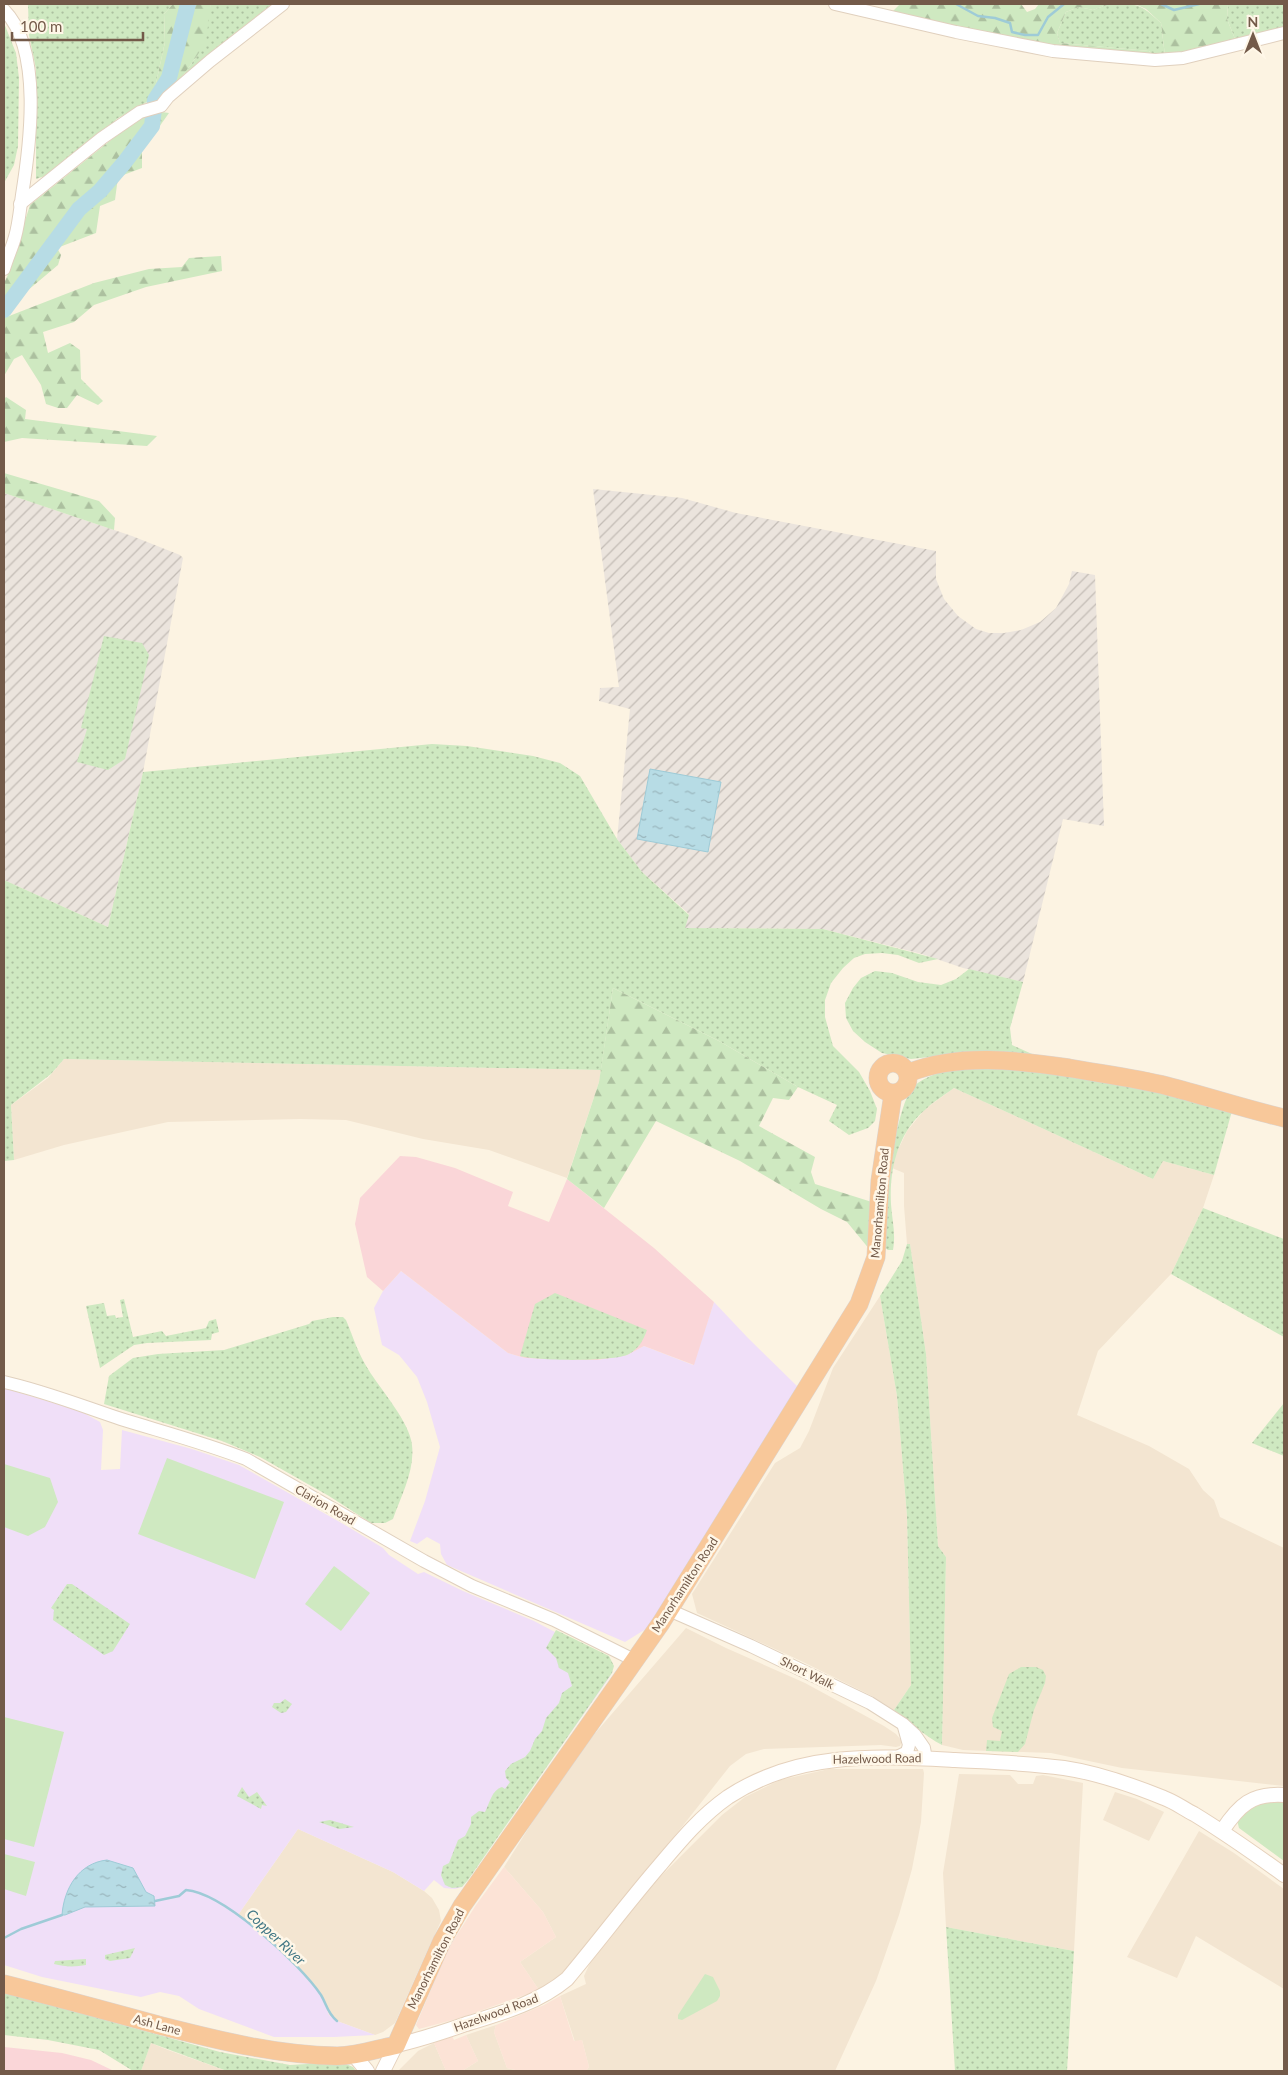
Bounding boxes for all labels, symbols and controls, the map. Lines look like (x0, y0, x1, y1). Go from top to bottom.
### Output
scale bar (12, 10, 144, 42)
north arrow (1228, 10, 1278, 60)
text: N (1248, 13, 1258, 30)
text: 100 m (20, 17, 62, 35)
street label: Manorhamilton Road (867, 1147, 892, 1259)
street label: Clarion Road (292, 1481, 358, 1528)
street label: Manorhamilton Road (648, 1534, 721, 1635)
street label: Short Walk (778, 1653, 837, 1692)
street label: Hazelwood Road (832, 1750, 922, 1767)
water label: Copper River (243, 1905, 309, 1968)
street label: Manorhamilton Road (404, 1906, 467, 2011)
street label: Hazelwood Road (452, 1990, 540, 2035)
street label: Ash Lane (132, 2011, 182, 2038)

